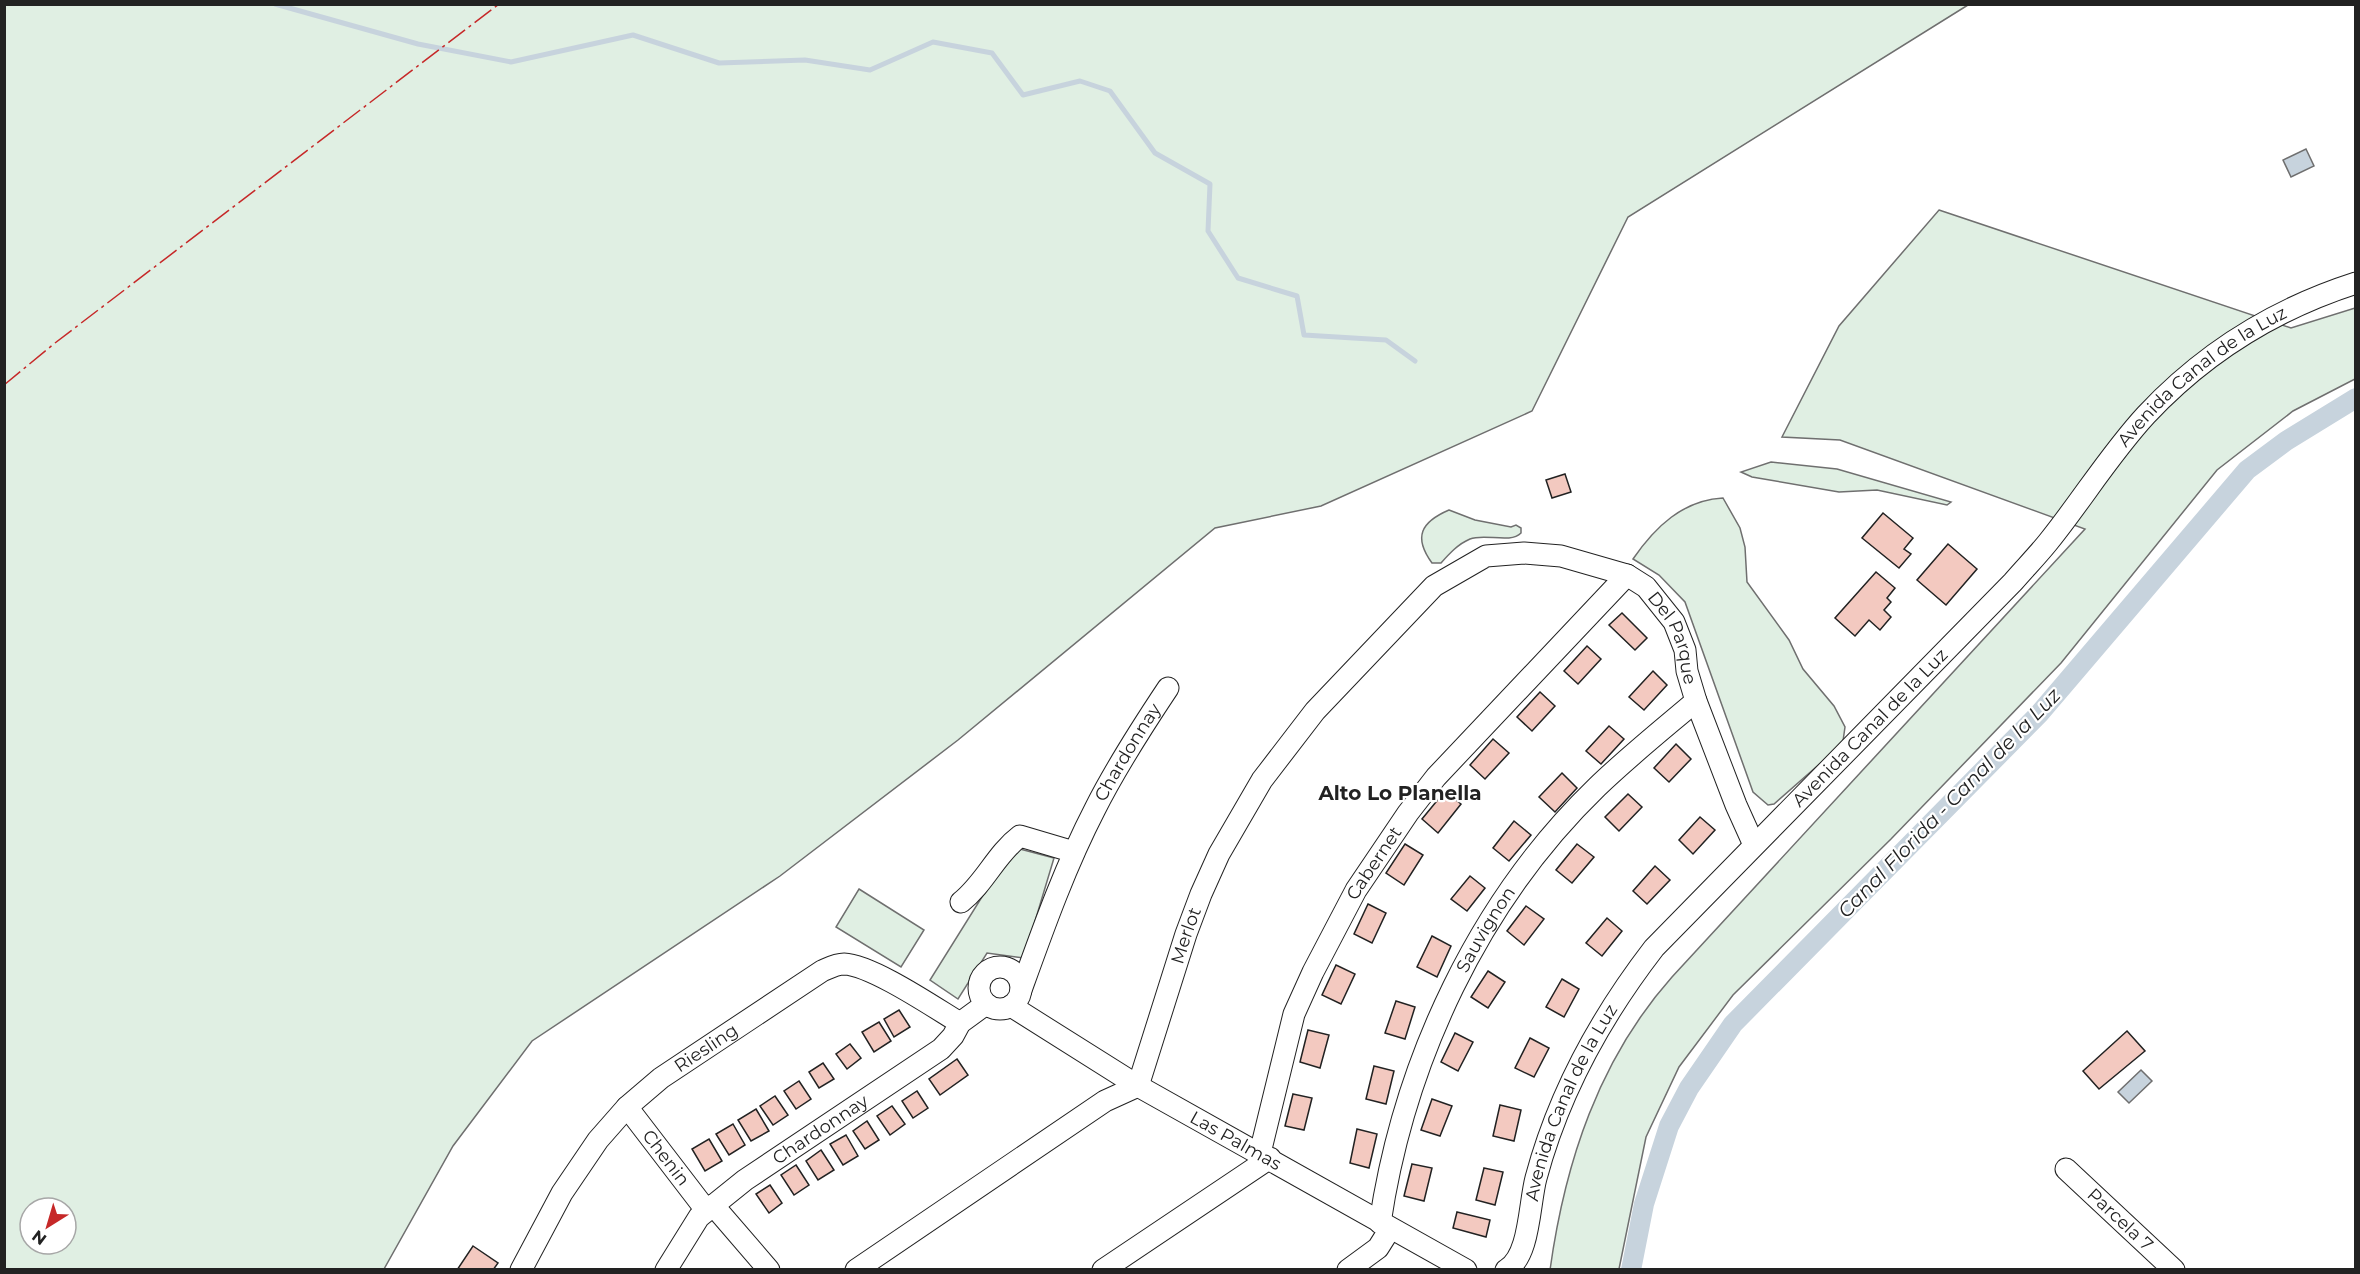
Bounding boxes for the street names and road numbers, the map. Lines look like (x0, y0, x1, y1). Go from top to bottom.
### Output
street label: Avenida Canal de la Luz (2113, 302, 2290, 451)
street label: Del Parque (1643, 587, 1701, 687)
street label: Avenida Canal de la Luz (1788, 644, 1952, 811)
street label: Chardonnay (1090, 699, 1166, 805)
street label: Cabernet (1342, 822, 1407, 904)
street label: Sauvignon (1451, 882, 1520, 976)
street label: Merlot (1166, 904, 1206, 967)
street label: Avenida Canal de la Luz (1521, 1000, 1622, 1203)
street label: Riesling (670, 1019, 742, 1077)
street label: Chardonnay (768, 1090, 872, 1170)
street label: Las Palmas (1186, 1106, 1285, 1175)
street label: Chenin (637, 1125, 694, 1190)
street label: Parcela 7 (2083, 1184, 2157, 1256)

